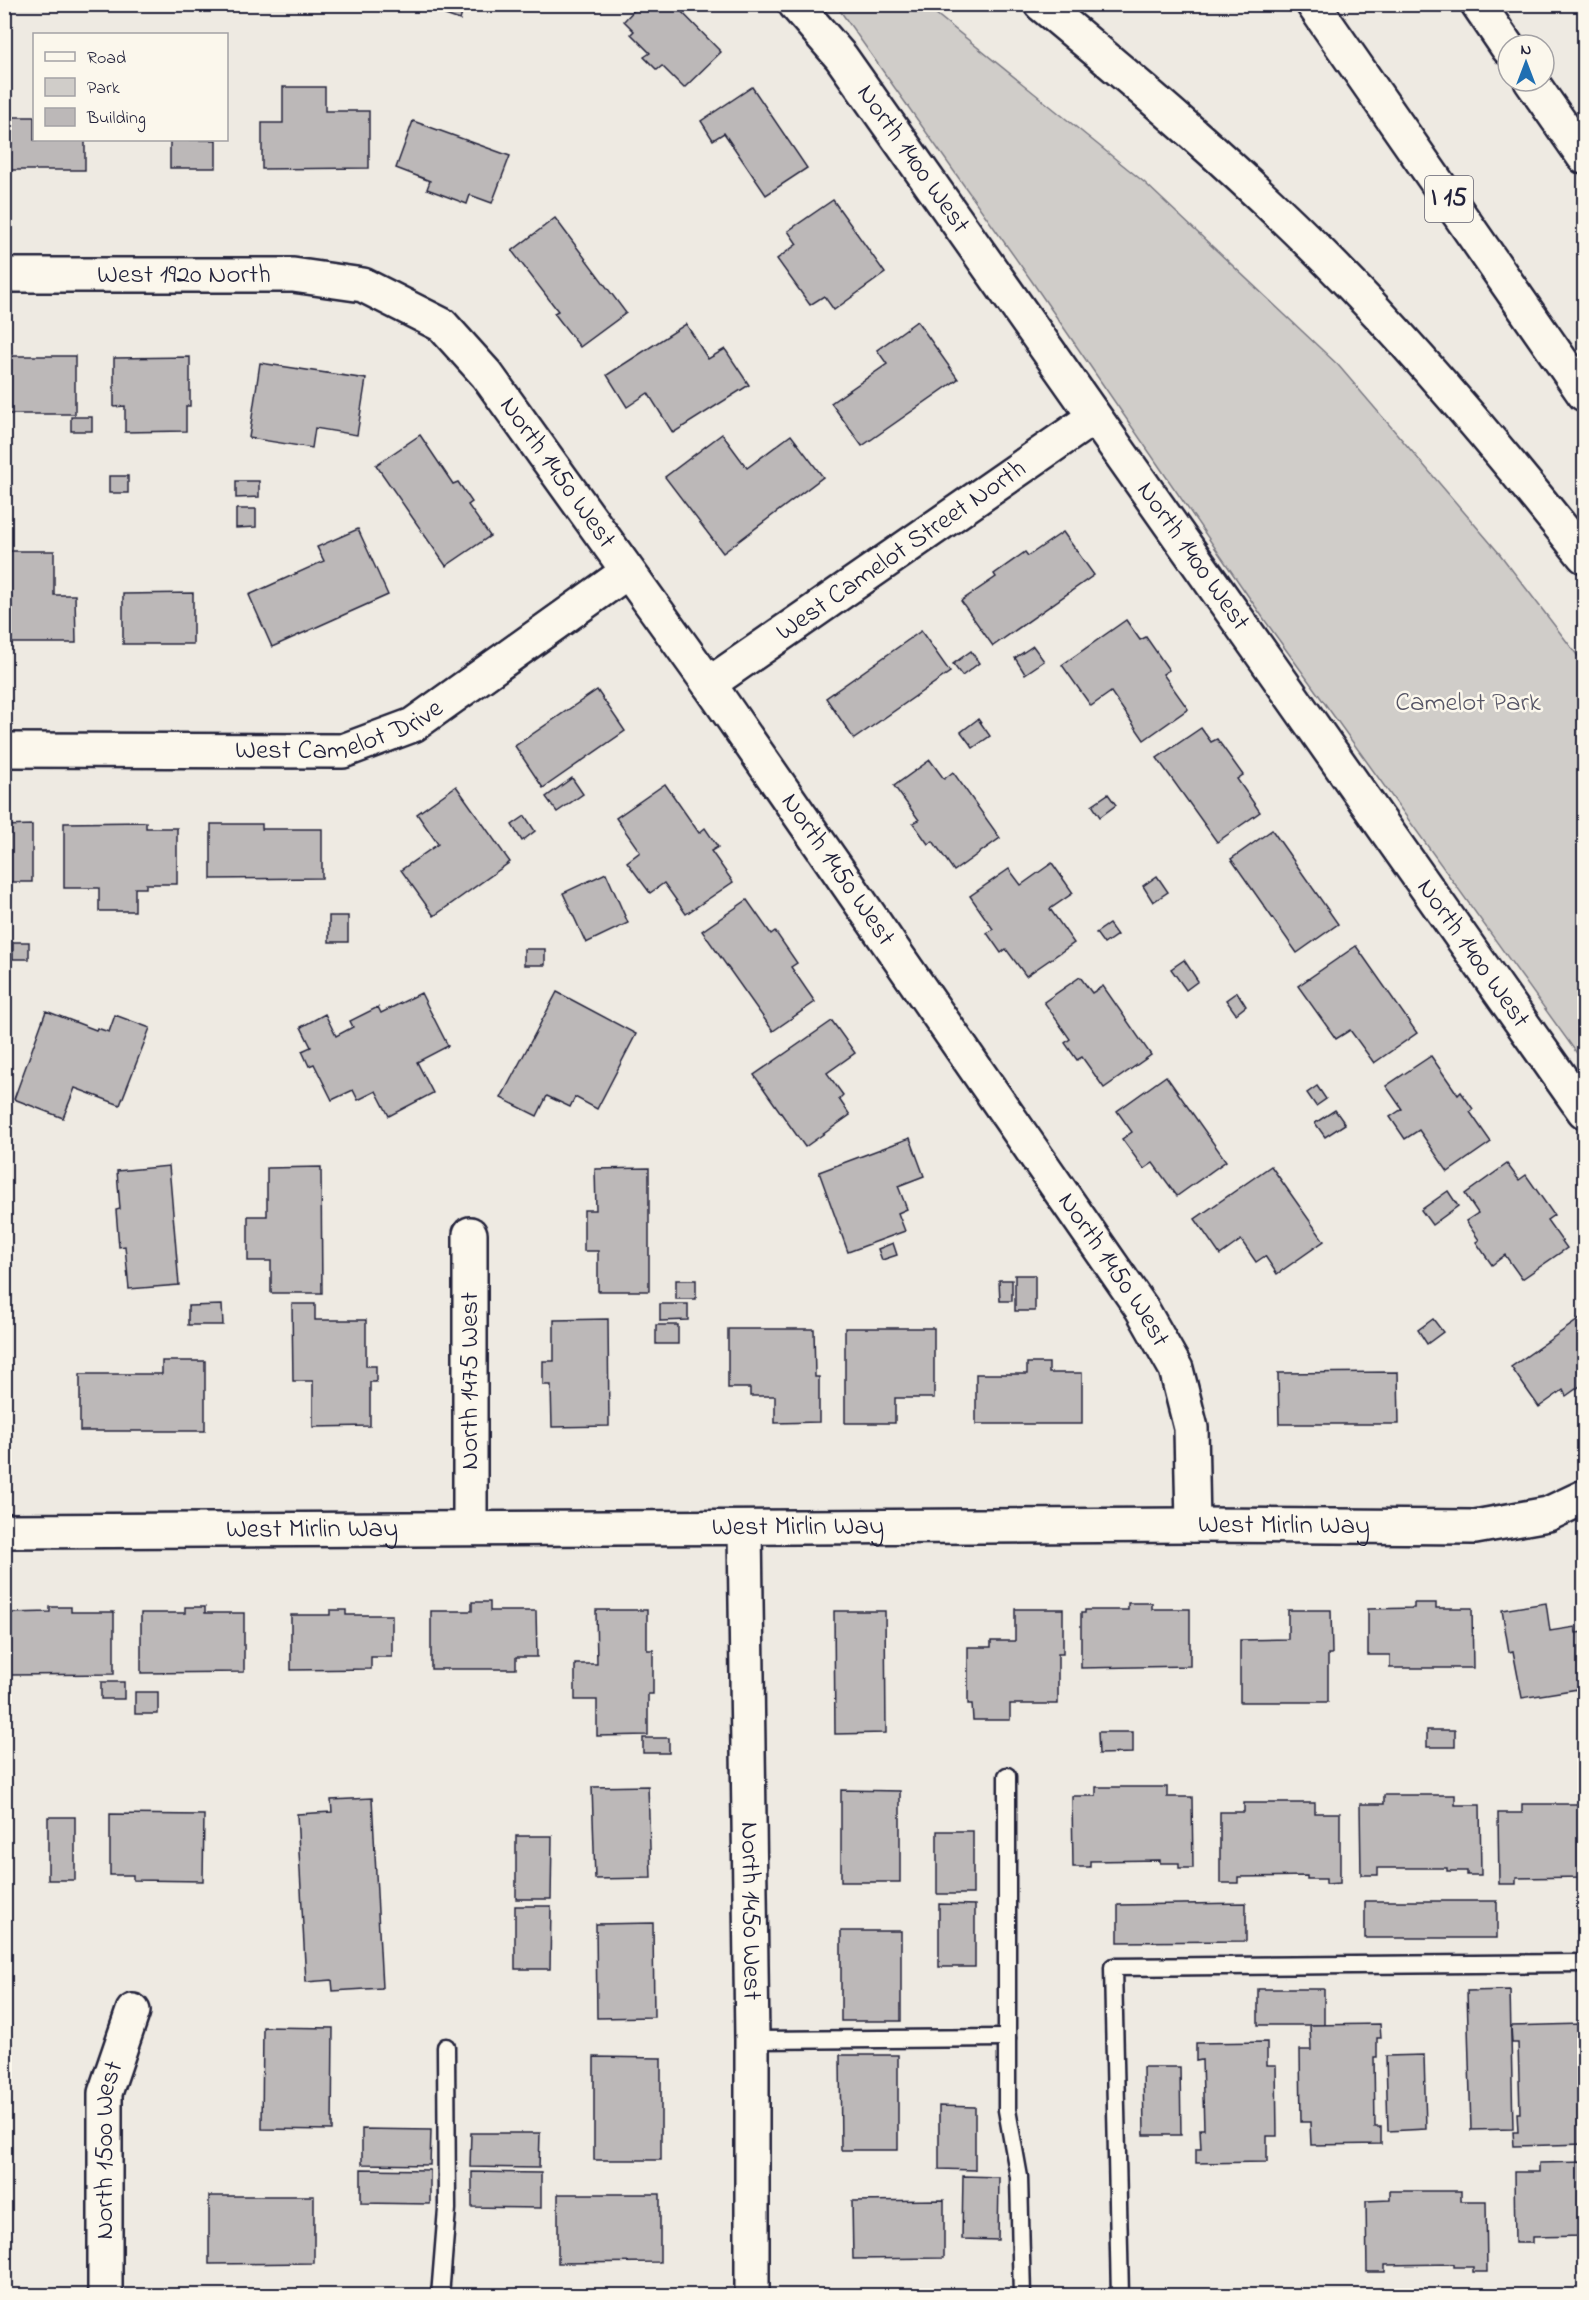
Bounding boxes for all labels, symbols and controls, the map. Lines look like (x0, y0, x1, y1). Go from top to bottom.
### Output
legend (33, 33, 228, 141)
north arrow (1496, 33, 1556, 93)
text: N (1521, 38, 1532, 62)
text: Road (87, 46, 126, 72)
text: Park (87, 76, 120, 102)
street label: North 1400 West (847, 76, 979, 242)
text: Building (86, 106, 146, 133)
road number: I 15 (1425, 176, 1473, 222)
street label: West 1920 North (97, 256, 271, 295)
street label: North 1450 West (489, 389, 625, 557)
street label: West Camelot Street North (768, 450, 1034, 651)
street label: North 1400 West (1127, 473, 1259, 639)
park label: Camelot Park (1395, 684, 1541, 723)
street label: West Camelot Drive (235, 689, 452, 771)
street label: North 1450 West (771, 785, 905, 954)
street label: North 1400 West (1407, 871, 1539, 1036)
street label: North 1450 West (1048, 1185, 1179, 1354)
street label: North 1475 West (451, 1292, 490, 1470)
street label: West Mirlin Way (1198, 1506, 1370, 1546)
street label: West Mirlin Way (712, 1507, 884, 1547)
street label: West Mirlin Way (226, 1510, 398, 1549)
street label: North 1450 West (730, 1821, 771, 2001)
street label: North 1500 West (86, 2056, 134, 2240)

